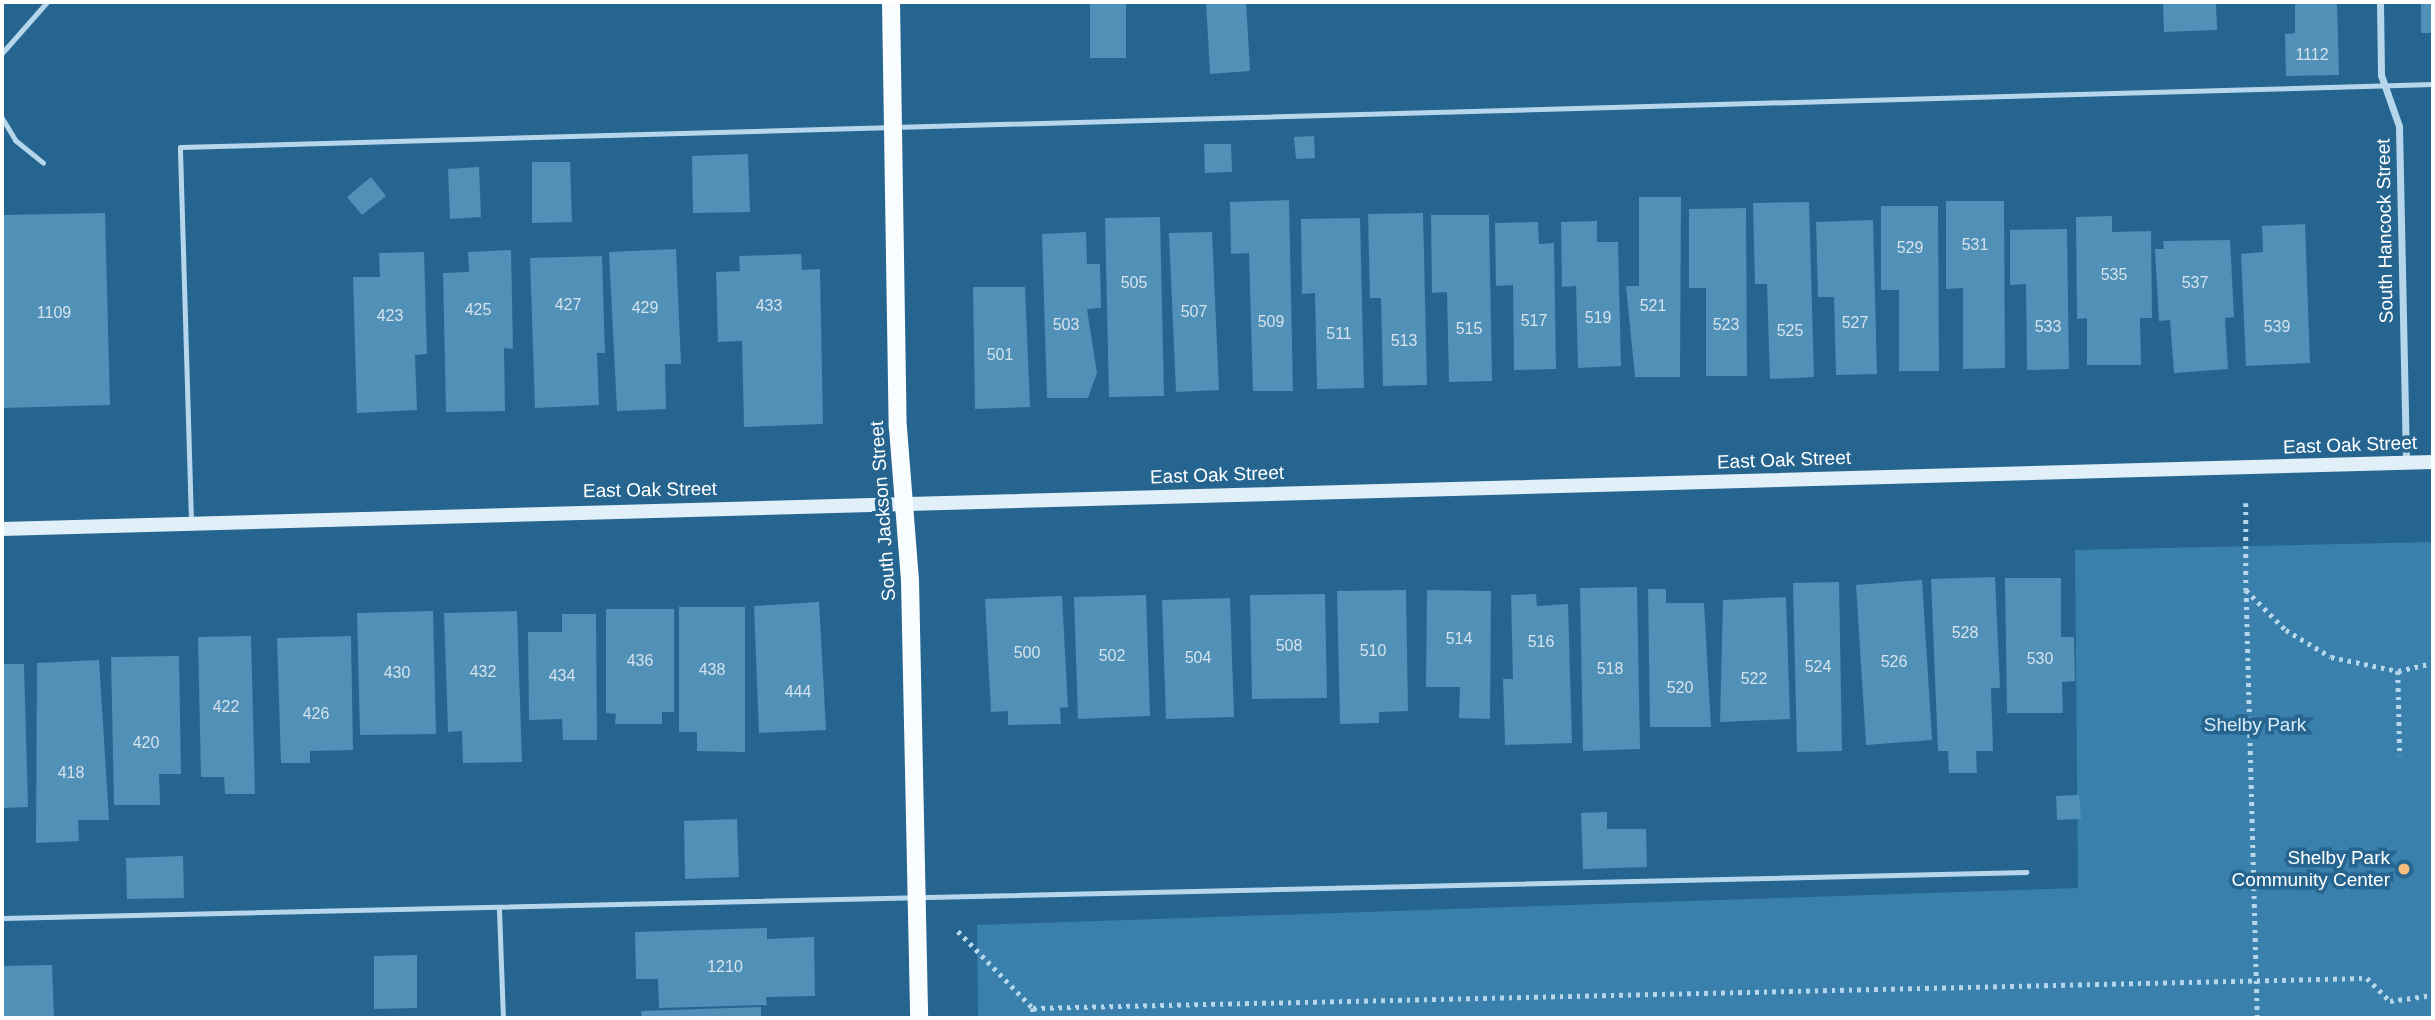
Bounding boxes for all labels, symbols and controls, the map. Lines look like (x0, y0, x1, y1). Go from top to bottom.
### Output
house number: 1112 (2295, 45, 2329, 65)
street label: South Hancock Street (2372, 138, 2398, 324)
house number: 531 (1962, 235, 1988, 255)
house number: 529 (1897, 238, 1923, 258)
house number: 535 (2101, 265, 2127, 285)
house number: 505 (1121, 273, 1147, 293)
house number: 537 (2182, 273, 2208, 293)
house number: 427 (555, 295, 581, 315)
house number: 433 (756, 296, 782, 316)
house number: 521 (1640, 296, 1666, 316)
house number: 429 (632, 298, 658, 318)
house number: 425 (465, 300, 491, 320)
house number: 507 (1181, 302, 1207, 322)
house number: 1109 (37, 303, 71, 323)
house number: 423 (377, 306, 403, 326)
house number: 519 (1585, 308, 1611, 328)
house number: 517 (1521, 311, 1547, 331)
house number: 509 (1258, 312, 1284, 332)
house number: 527 (1842, 313, 1868, 333)
house number: 503 (1053, 315, 1079, 335)
house number: 523 (1713, 315, 1739, 335)
house number: 533 (2035, 317, 2061, 337)
house number: 539 (2264, 317, 2290, 337)
house number: 515 (1456, 319, 1482, 339)
house number: 525 (1777, 321, 1803, 341)
house number: 511 (1326, 324, 1352, 344)
house number: 513 (1391, 331, 1417, 351)
house number: 501 (987, 345, 1013, 365)
street label: South Jackson Street (865, 420, 901, 602)
street label: East Oak Street (2283, 431, 2417, 459)
street label: East Oak Street (1717, 446, 1851, 474)
street label: East Oak Street (1150, 461, 1284, 489)
street label: East Oak Street (583, 477, 717, 503)
house number: 528 (1952, 623, 1978, 643)
house number: 514 (1446, 629, 1472, 649)
house number: 516 (1528, 632, 1554, 652)
house number: 508 (1276, 636, 1302, 656)
house number: 510 (1360, 641, 1386, 661)
house number: 500 (1014, 643, 1040, 663)
house number: 502 (1099, 646, 1125, 666)
house number: 504 (1185, 648, 1211, 668)
house number: 530 (2027, 649, 2053, 669)
house number: 436 (627, 651, 653, 671)
house number: 526 (1881, 652, 1907, 672)
house number: 524 (1805, 657, 1831, 677)
house number: 518 (1597, 659, 1623, 679)
house number: 438 (699, 660, 725, 680)
house number: 432 (470, 662, 496, 682)
house number: 430 (384, 663, 410, 683)
house number: 434 (549, 666, 575, 686)
house number: 522 (1741, 669, 1767, 689)
house number: 520 (1667, 678, 1693, 698)
house number: 444 (785, 682, 811, 702)
house number: 422 (213, 697, 239, 717)
house number: 426 (303, 704, 329, 724)
park label: Shelby Park (2204, 714, 2306, 736)
house number: 420 (133, 733, 159, 753)
house number: 418 (58, 763, 84, 783)
place label: Shelby Park Community Center (2232, 847, 2390, 891)
marker: Shelby Park Community Center (2396, 861, 2412, 877)
house number: 1210 (707, 957, 743, 977)

